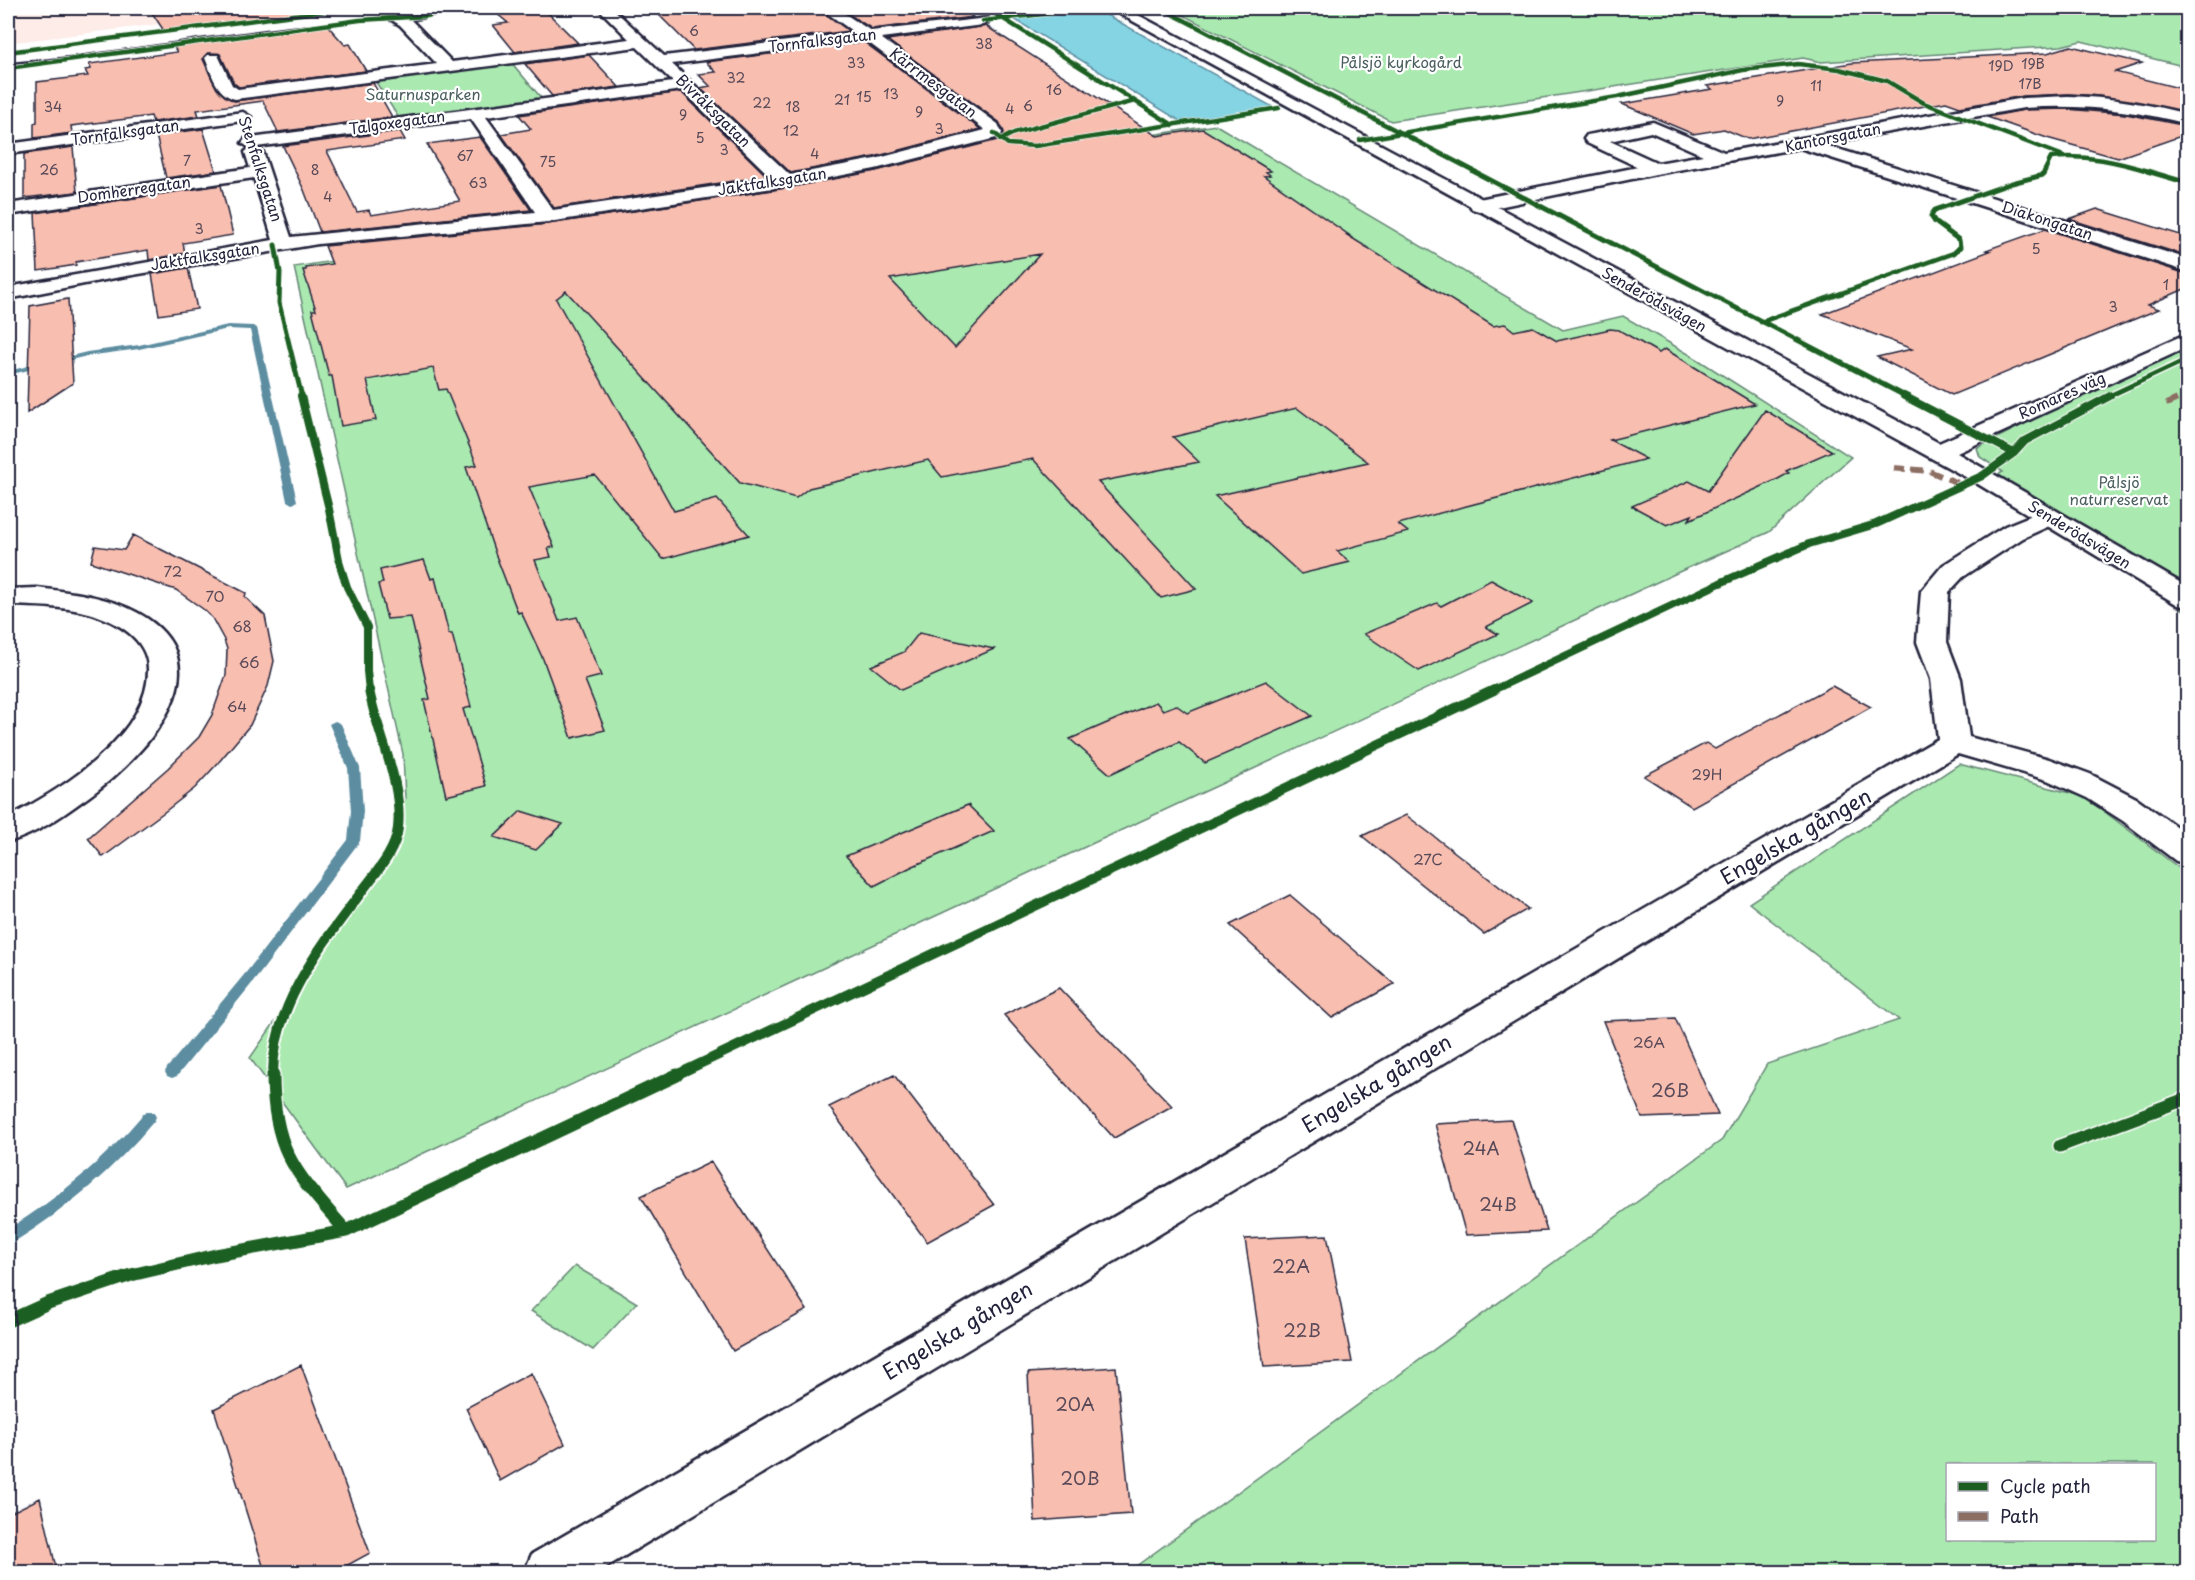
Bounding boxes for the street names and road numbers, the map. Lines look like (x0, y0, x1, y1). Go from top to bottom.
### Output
street label: Tornfalksgatan (766, 21, 877, 58)
street label: Kärrmesgatan (885, 41, 983, 122)
street label: Bivråksgatan (671, 68, 757, 152)
street label: Talgoxegatan (347, 103, 446, 140)
street label: Tornfalksgatan (69, 113, 180, 151)
street label: Stenfalksgatan (233, 113, 289, 224)
street label: Kantorsgatan (1783, 116, 1883, 157)
street label: Jaktfalksgatan (716, 161, 828, 200)
street label: Domherregatan (76, 169, 192, 208)
street label: Diakongatan (1999, 194, 2096, 245)
street label: Jaktfalksgatan (149, 236, 261, 275)
street label: Senderödsvägen (1598, 260, 1711, 337)
street label: Romares väg (2014, 365, 2109, 424)
street label: Senderödsvägen (2024, 494, 2136, 574)
street label: Engelska gången (1713, 779, 1877, 892)
street label: Engelska gången (1295, 1025, 1457, 1140)
street label: Engelska gången (876, 1272, 1038, 1387)

